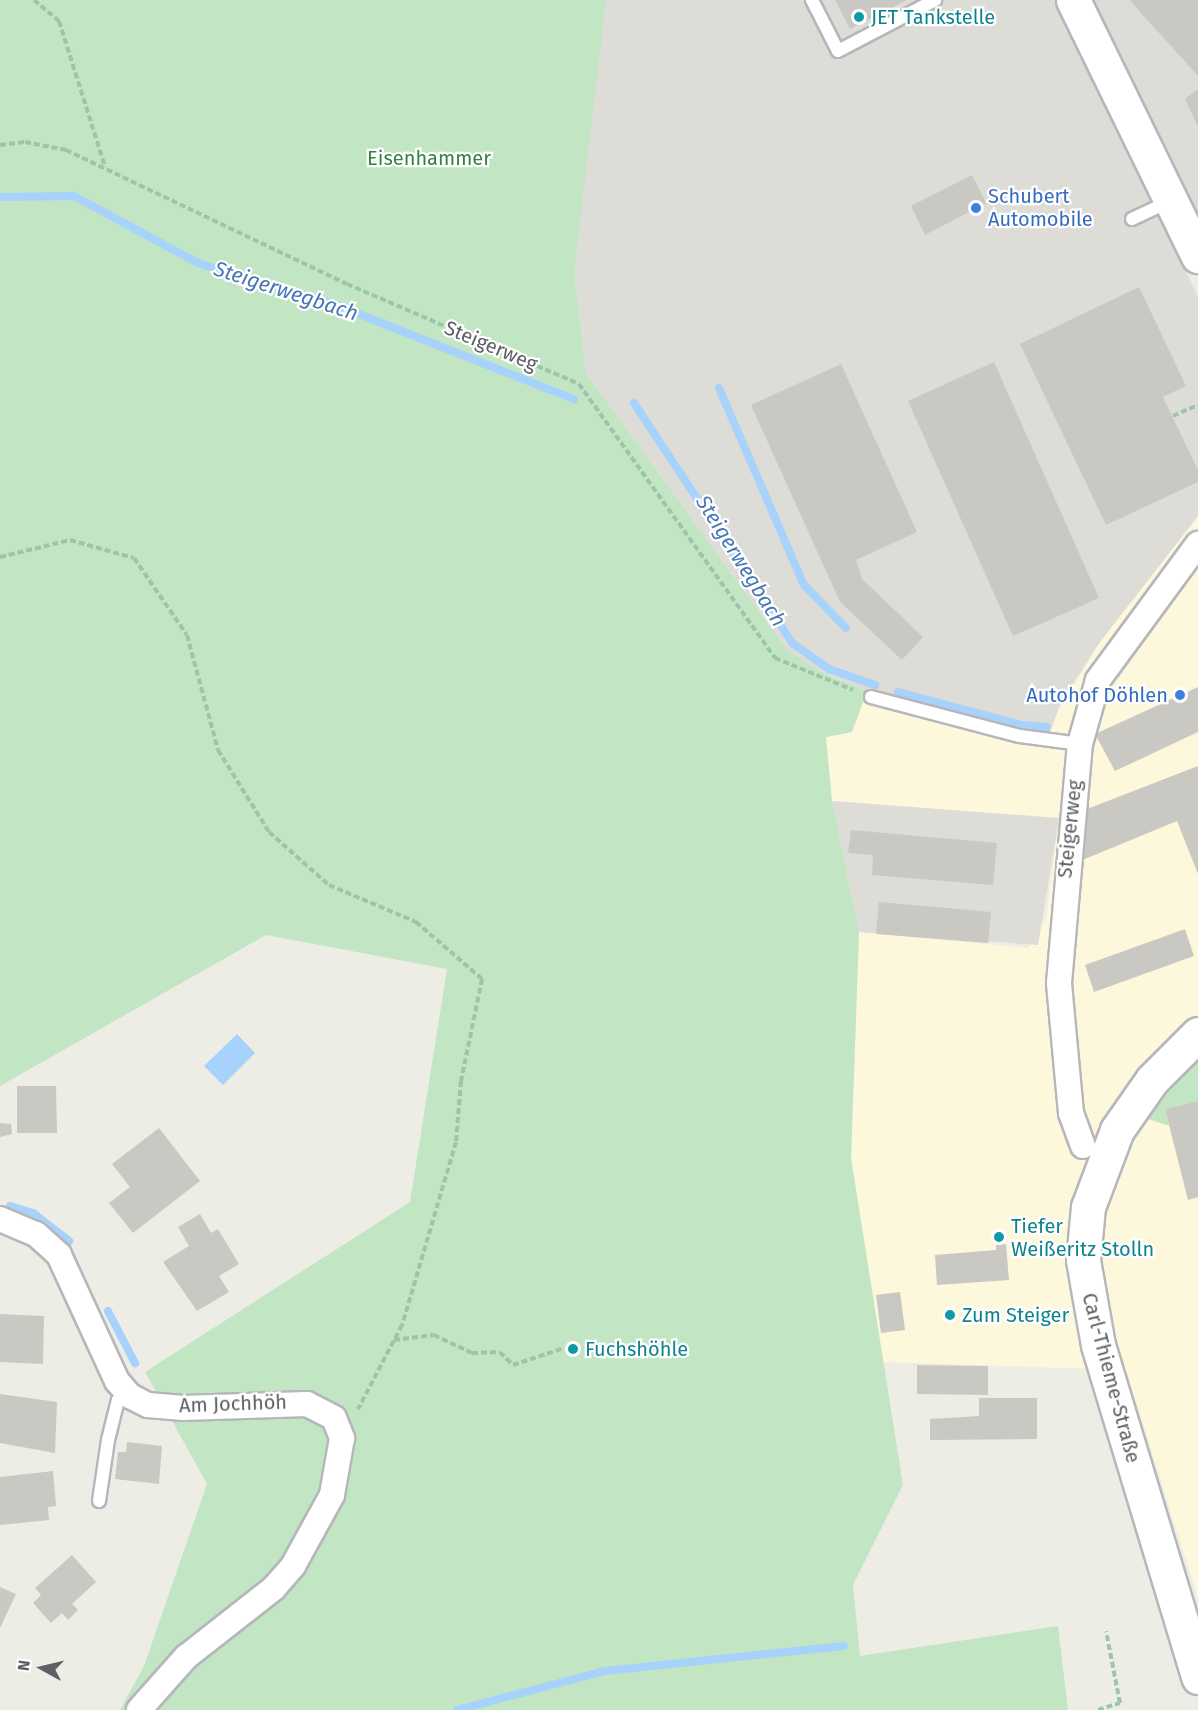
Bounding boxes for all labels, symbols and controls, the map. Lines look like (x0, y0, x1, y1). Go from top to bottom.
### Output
place label: JET Tankstelle (871, 5, 995, 29)
marker: JET Tankstelle (852, 10, 866, 24)
park label: Eisenhammer (367, 146, 491, 170)
place label: Schubert Automobile (988, 184, 1093, 231)
marker: Schubert Automobile (969, 201, 983, 215)
water label: Steigerwegbach (211, 256, 361, 326)
street label: Steigerweg (441, 316, 541, 376)
water label: Steigerwegbach (691, 491, 791, 631)
place label: Autohof Döhlen (1026, 683, 1168, 707)
marker: Autohof Döhlen (1173, 688, 1187, 702)
street label: Steigerweg (1053, 779, 1087, 879)
place label: Tiefer Weißeritz Stolln (1011, 1214, 1154, 1261)
marker: Tiefer Weißeritz Stolln (992, 1230, 1006, 1244)
street label: Carl-Thieme-Straße (1077, 1290, 1145, 1466)
place label: Zum Steiger (962, 1303, 1069, 1327)
marker: Zum Steiger (943, 1308, 957, 1322)
place label: Fuchshöhle (585, 1337, 688, 1361)
marker: Fuchshöhle (566, 1342, 580, 1356)
street label: Am Jochhöh (179, 1390, 287, 1418)
north arrow (12, 1638, 72, 1698)
text: N (14, 1659, 34, 1672)

